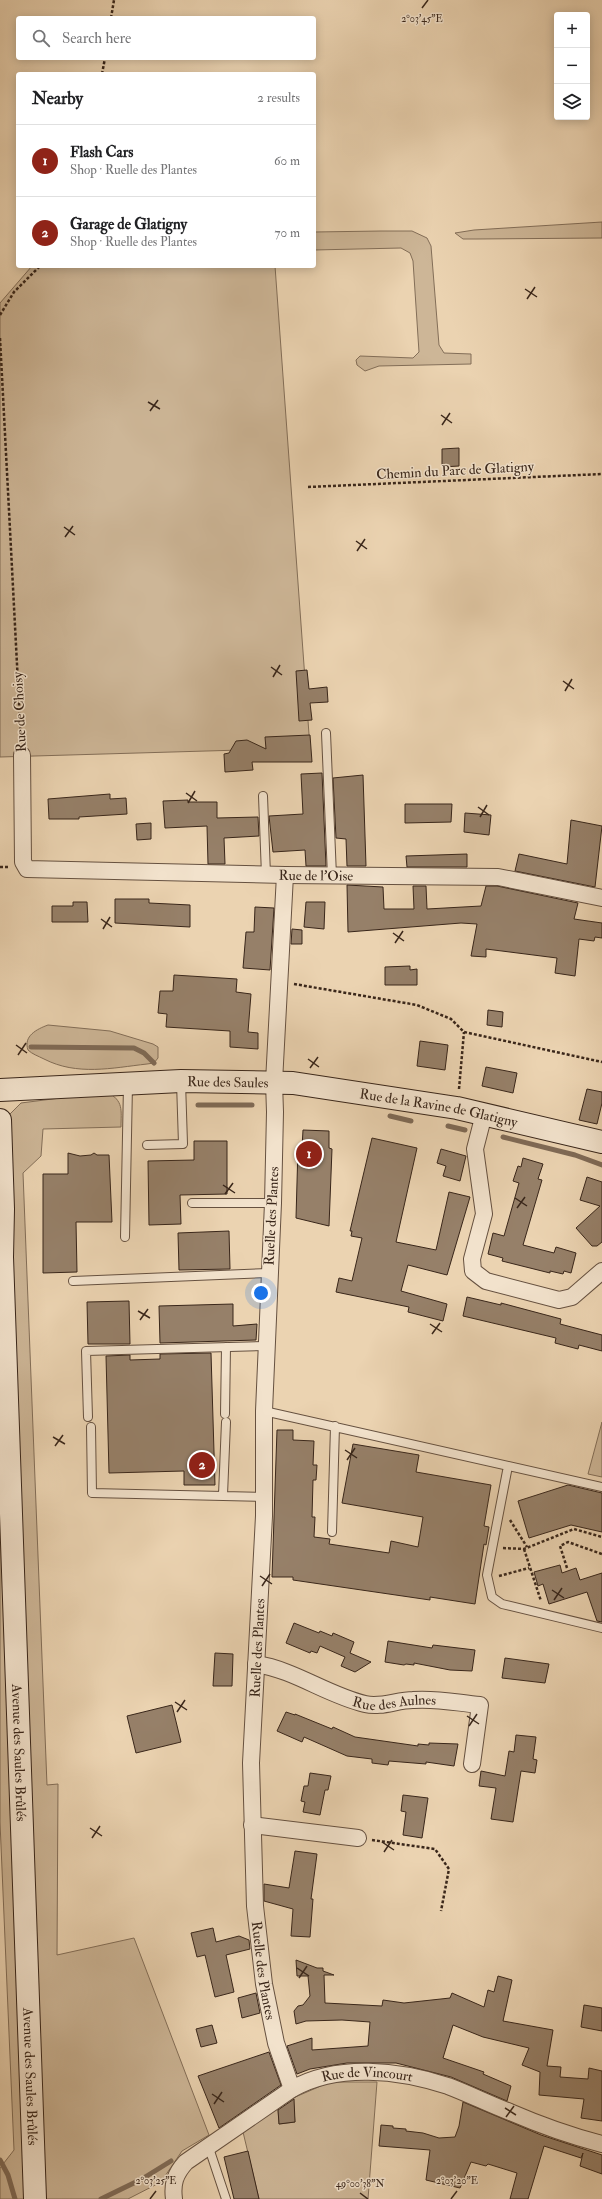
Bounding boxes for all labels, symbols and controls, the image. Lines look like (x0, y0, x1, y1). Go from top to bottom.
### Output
map controls (554, 12, 590, 120)
button: + (554, 12, 590, 48)
text: 2°03'45"E (401, 13, 443, 25)
search box (16, 16, 316, 60)
icon: search (30, 27, 52, 49)
text: Search here (62, 29, 131, 48)
button: − (554, 48, 590, 84)
button: layers (554, 84, 590, 120)
text: Nearby (32, 88, 83, 109)
text: 2 results (257, 90, 300, 106)
text: Flash Cars (70, 143, 133, 162)
text: 1 (43, 153, 47, 169)
text: 60 m (274, 153, 300, 169)
text: Shop · Ruelle des Plantes (70, 162, 197, 178)
text: Garage de Glatigny (70, 215, 187, 234)
text: 2 (42, 225, 48, 241)
text: 70 m (275, 225, 300, 241)
text: Shop · Ruelle des Plantes (70, 234, 197, 250)
street label: Chemin du Parc de Glatigny (376, 458, 535, 484)
street label: Rue de Choisy (9, 670, 31, 753)
street label: Rue de l'Oise (278, 867, 353, 885)
street label: Rue des Saules (187, 1073, 269, 1092)
street label: Rue de la Ravine de Glatigny (358, 1085, 520, 1132)
pin: 1 (296, 1139, 322, 1169)
street label: Ruelle des Plantes (260, 1166, 283, 1266)
your location (251, 1283, 271, 1303)
pin: 2 (189, 1450, 215, 1480)
street label: Ruelle des Plantes (246, 1598, 269, 1698)
street label: Avenue des Saules Brûlés (8, 1682, 30, 1822)
street label: Rue des Aulnes (350, 1691, 437, 1714)
street label: Ruelle des Plantes (248, 1920, 279, 2021)
street label: Avenue des Saules Brûlés (19, 2006, 41, 2146)
street label: Rue de Vincourt (320, 2064, 415, 2086)
text: 2°03'25"E (135, 2175, 177, 2187)
text: 2°03'20"E (436, 2175, 478, 2187)
text: 49°00'38"N (336, 2178, 384, 2190)

